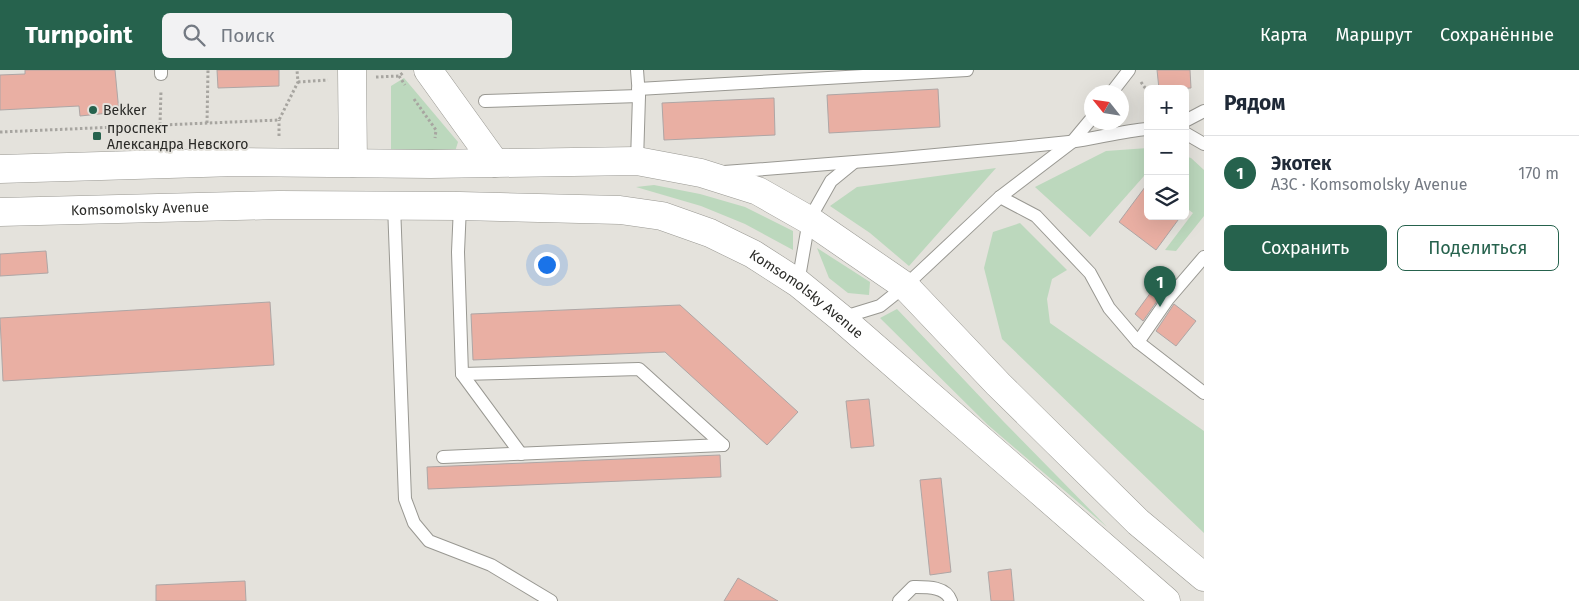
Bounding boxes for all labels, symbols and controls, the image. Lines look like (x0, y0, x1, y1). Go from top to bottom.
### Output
search box (162, 13, 512, 58)
text: Turnpoint (25, 21, 132, 49)
icon: search (180, 21, 208, 49)
text: Поиск (220, 24, 275, 47)
text: Карта (1260, 24, 1308, 46)
text: Маршрут (1336, 24, 1412, 46)
text: Сохранённые (1440, 24, 1554, 46)
north arrow (1084, 85, 1129, 130)
map controls (1144, 85, 1189, 220)
button: + (1144, 85, 1189, 130)
text: Рядом (1224, 90, 1285, 116)
place label: Bekker (103, 102, 147, 119)
marker: Bekker (87, 104, 99, 116)
place label: проспект Александра Невского (107, 120, 248, 153)
marker: проспект Александра Невского (91, 130, 103, 142)
button: − (1144, 130, 1189, 175)
text: Экотек (1271, 152, 1331, 175)
text: 1 (1236, 164, 1244, 183)
text: 170 m (1518, 164, 1559, 183)
button: layers (1144, 175, 1189, 220)
text: АЗС · Komsomolsky Avenue (1271, 175, 1467, 194)
street label: Komsomolsky Avenue (71, 199, 209, 219)
button: Сохранить (1224, 225, 1387, 271)
button: Поделиться (1397, 225, 1559, 271)
street label: Komsomolsky Avenue (746, 246, 866, 342)
your location (534, 252, 560, 278)
pin: 1 (1144, 266, 1176, 307)

